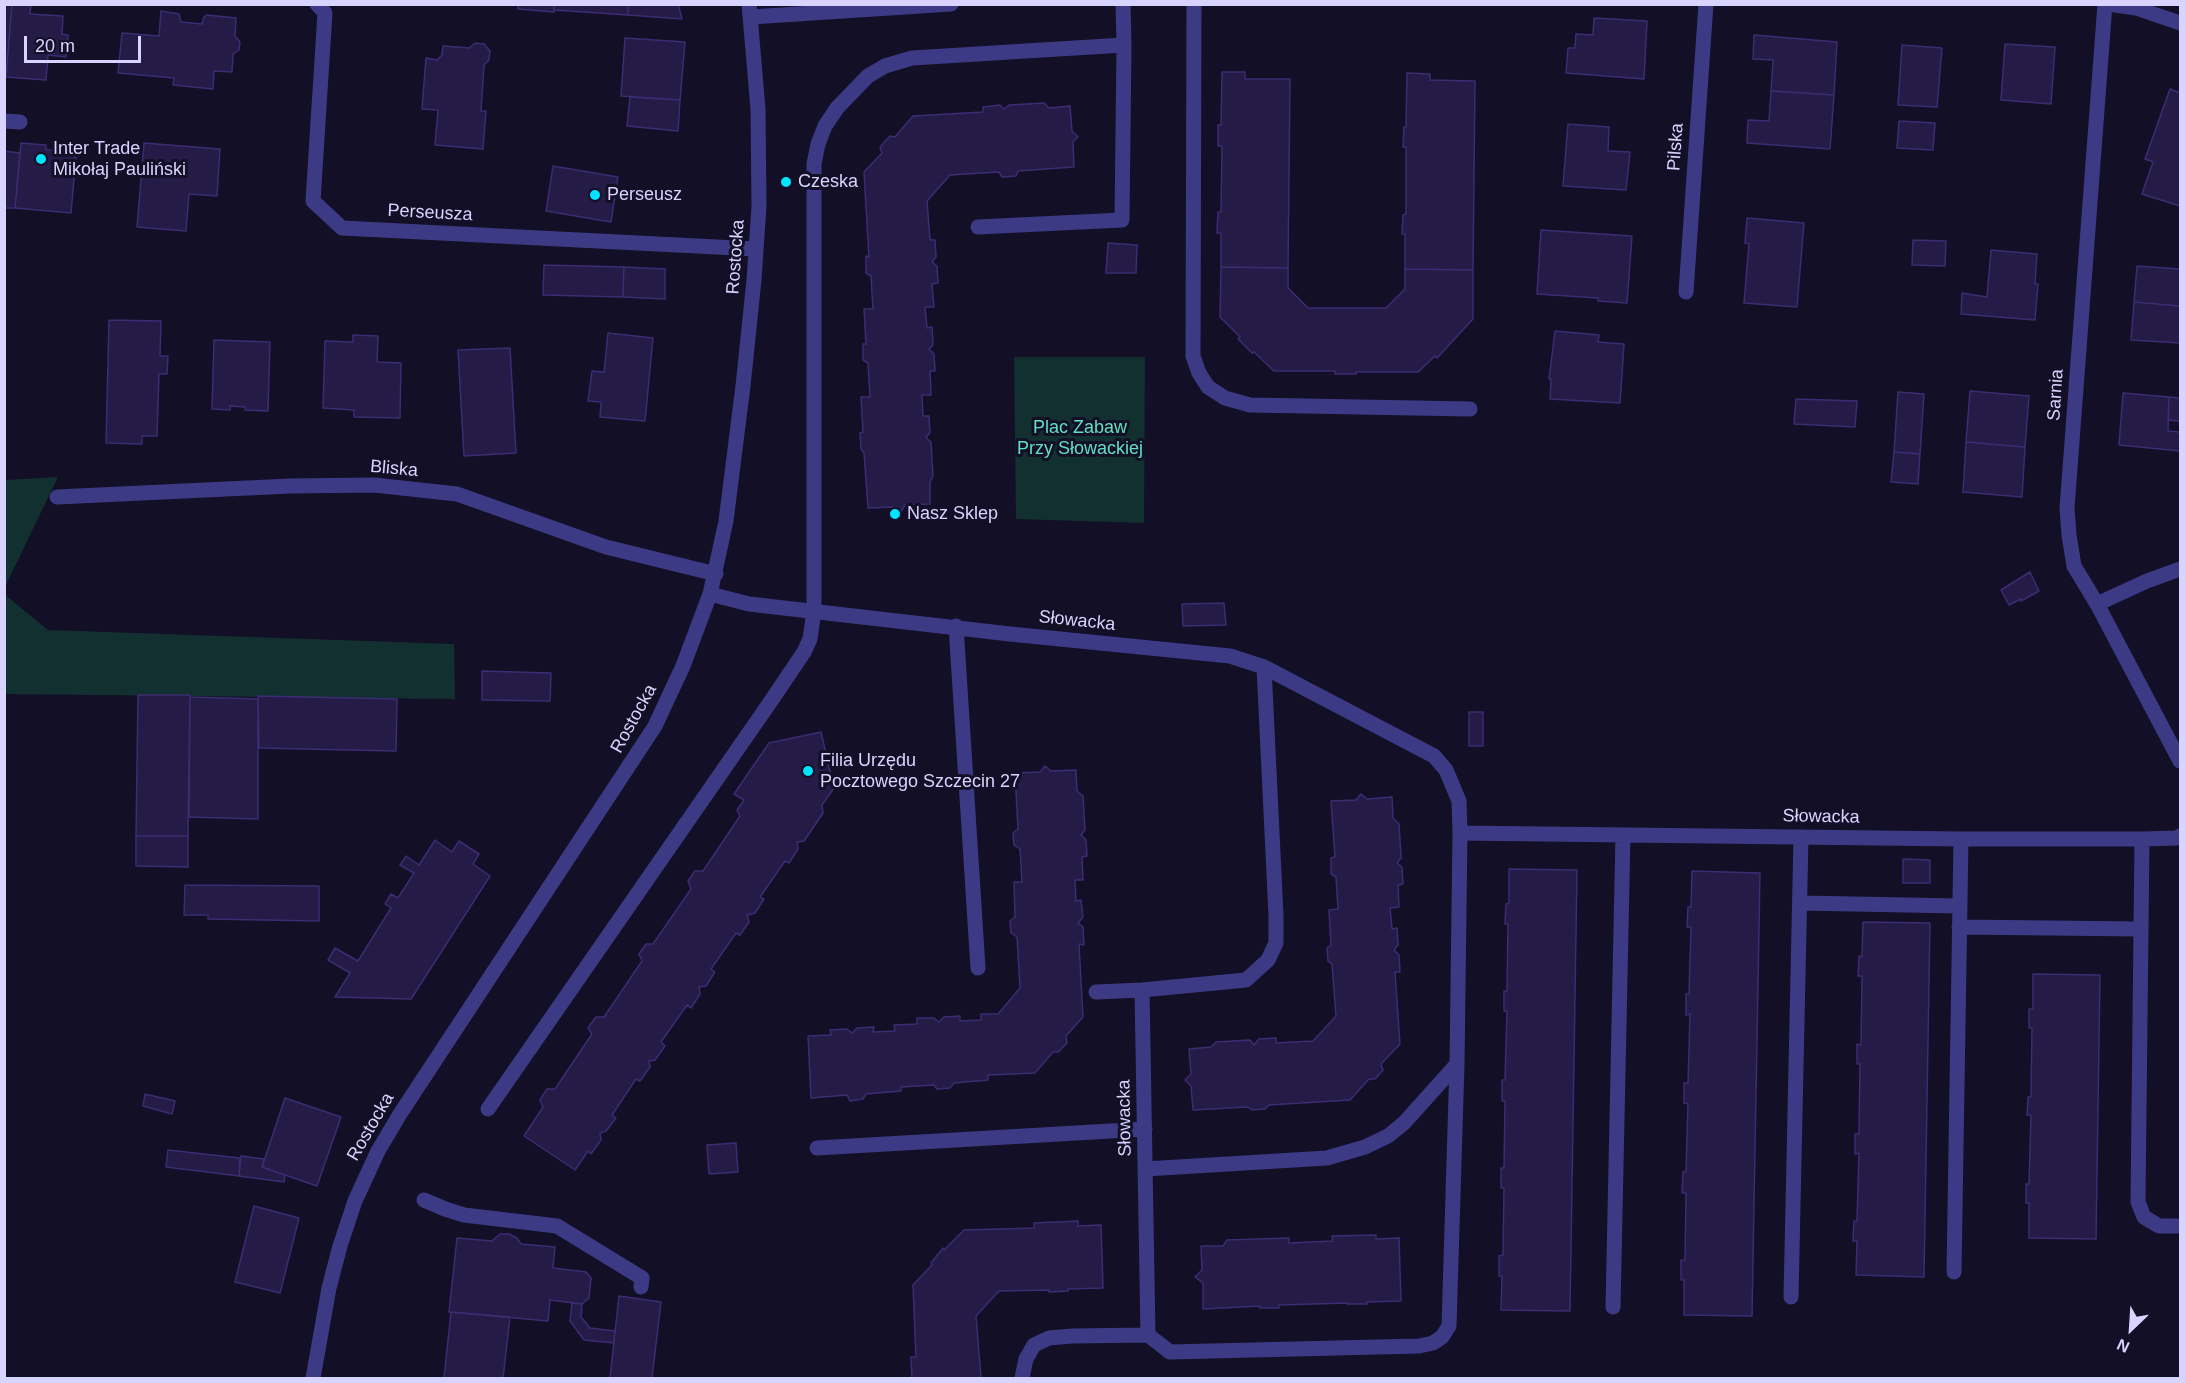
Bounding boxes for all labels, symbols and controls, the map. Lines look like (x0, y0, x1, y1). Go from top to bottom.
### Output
scale bar (27, 24, 144, 62)
text: 20 m (35, 36, 75, 56)
street label: Pilska (1664, 122, 1688, 172)
place label: Inter Trade Mikołaj Pauliński (53, 138, 186, 180)
marker: Inter Trade Mikołaj Pauliński (34, 152, 48, 166)
place label: Czeska (798, 171, 858, 193)
marker: Czeska (779, 175, 793, 189)
place label: Perseusz (607, 184, 682, 206)
marker: Perseusz (588, 188, 602, 202)
street label: Perseusza (387, 200, 473, 226)
street label: Rostocka (723, 219, 749, 295)
street label: Sarnia (2043, 368, 2069, 422)
park label: Plac Zabaw Przy Słowackiej (1017, 417, 1143, 460)
street label: Bliska (369, 456, 419, 482)
place label: Nasz Sklep (907, 503, 998, 525)
marker: Nasz Sklep (888, 507, 902, 521)
street label: Słowacka (1038, 606, 1116, 636)
street label: Rostocka (606, 681, 662, 757)
place label: Filia Urzędu Pocztowego Szczecin 27 (820, 750, 1020, 792)
marker: Filia Urzędu Pocztowego Szczecin 27 (801, 764, 815, 778)
street label: Słowacka (1782, 806, 1860, 828)
street label: Słowacka (1114, 1079, 1136, 1157)
street label: Rostocka (343, 1089, 399, 1165)
north arrow (2101, 1299, 2161, 1359)
text: N (2114, 1336, 2132, 1356)

